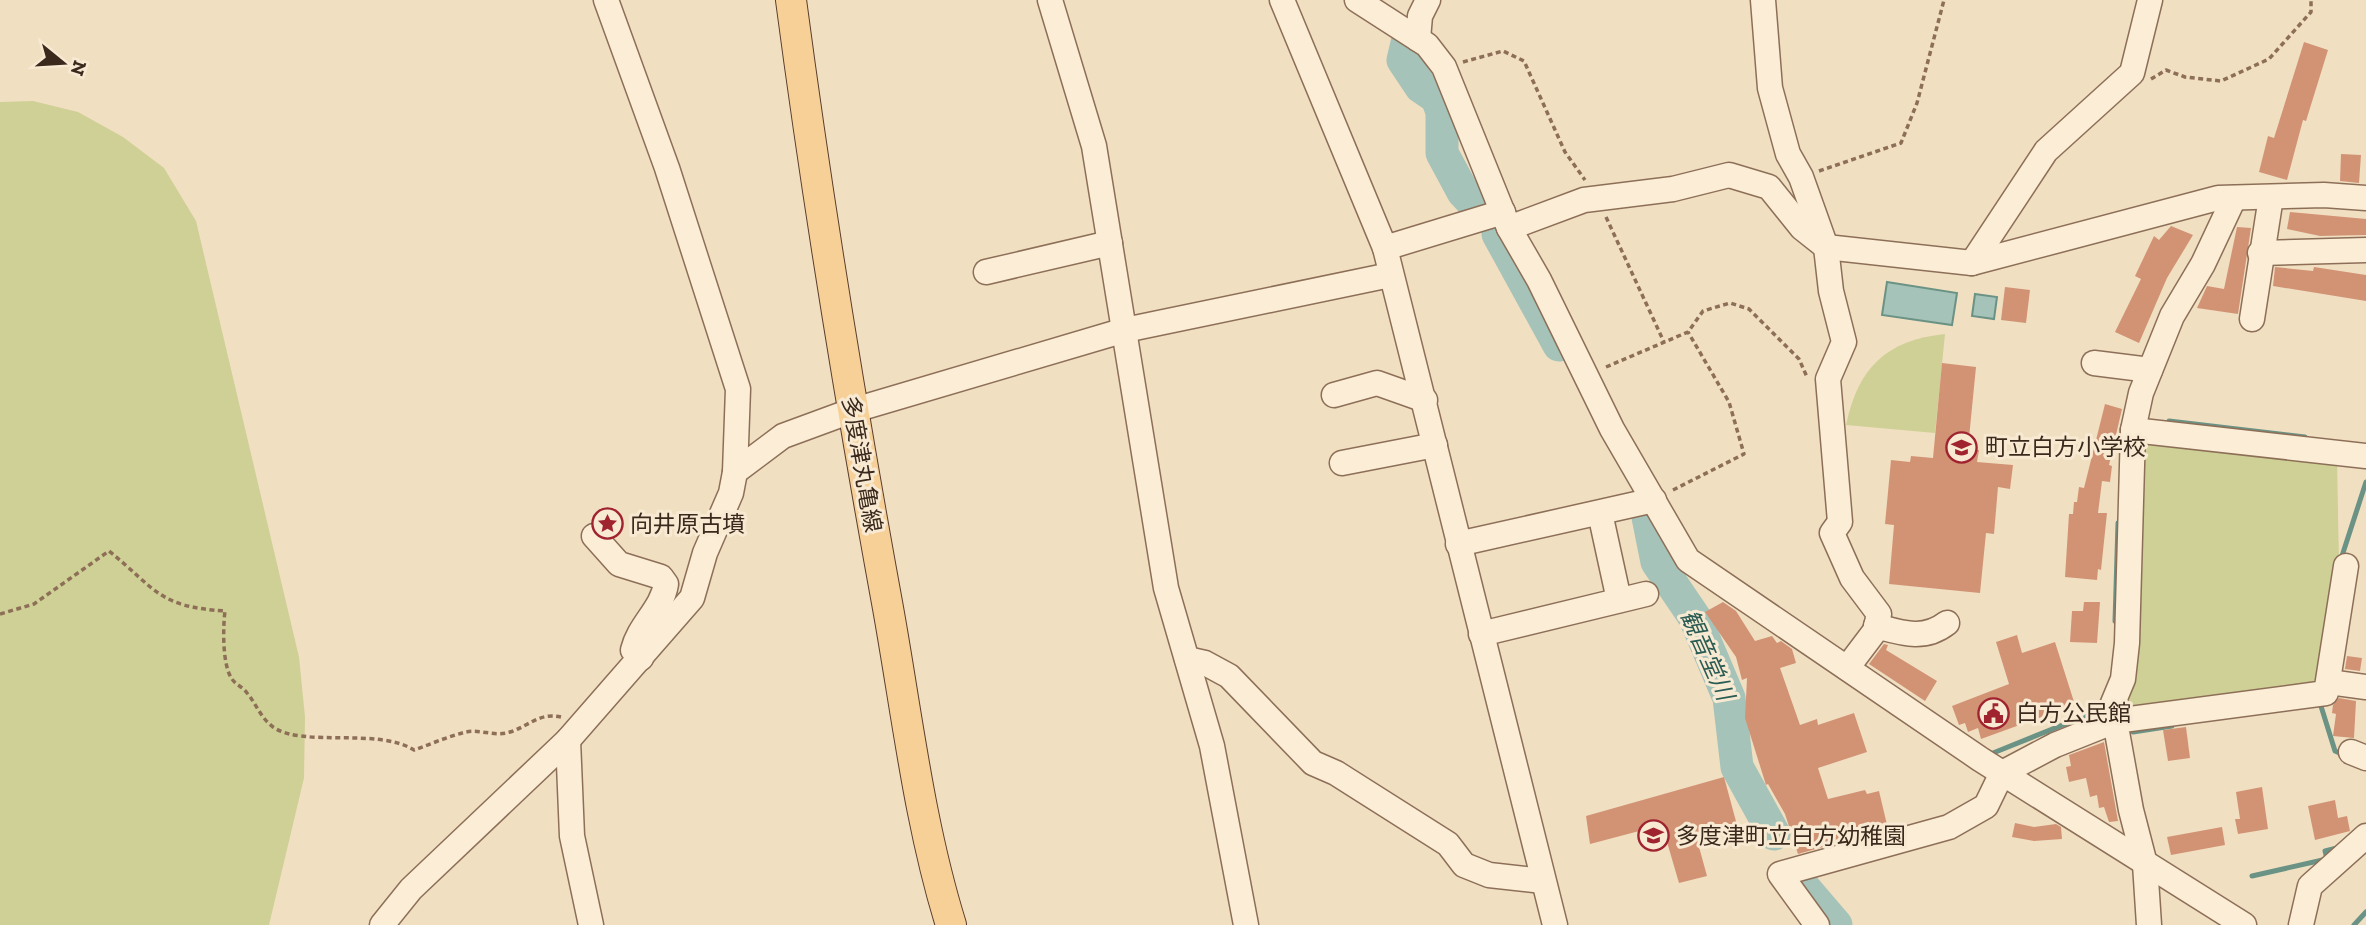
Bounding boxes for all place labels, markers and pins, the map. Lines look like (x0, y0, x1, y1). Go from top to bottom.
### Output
school or university icon: 町立白方小学校 (1945, 430, 1979, 464)
place label: 町立白方小学校 (1985, 433, 2146, 461)
place icon: 向井原古墳 (590, 507, 624, 541)
place label: 向井原古墳 (630, 510, 745, 538)
public building icon: 白方公民館 (1976, 696, 2010, 730)
place label: 白方公民館 (2016, 699, 2131, 727)
school or university icon: 多度津町立白方幼稚園 (1636, 819, 1670, 853)
place label: 多度津町立白方幼稚園 (1676, 822, 1906, 850)

